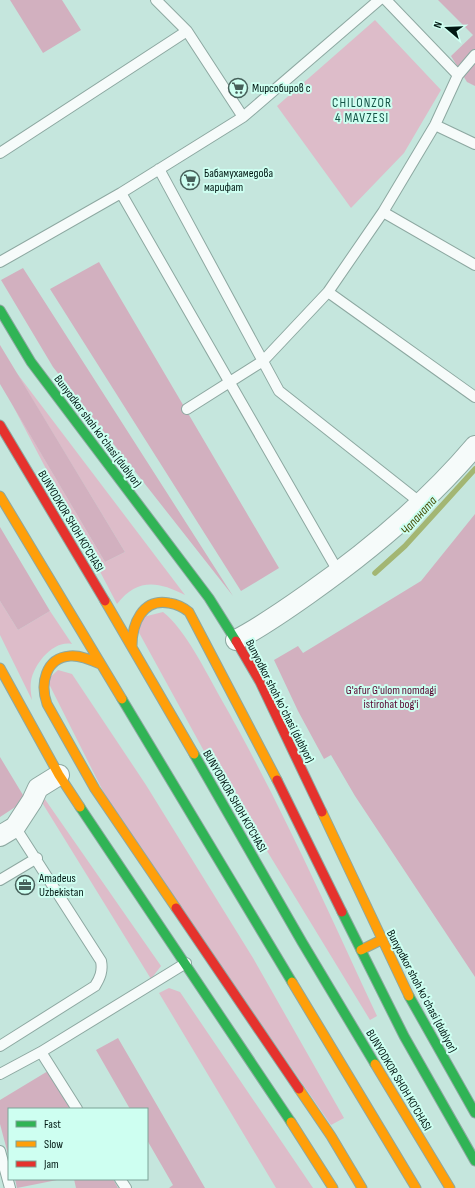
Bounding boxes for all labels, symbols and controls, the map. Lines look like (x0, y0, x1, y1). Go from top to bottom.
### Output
north arrow (427, 8, 467, 48)
text: N (431, 20, 445, 30)
supermarket icon: Мирсобиров с (227, 77, 249, 99)
place label: Мирсобиров с (252, 81, 311, 96)
district label: CHILONZOR 4 MAVZESI (332, 95, 392, 126)
place label: Бабамухамедова марифат (204, 166, 273, 195)
supermarket icon: Бабамухамедова марифат (179, 169, 201, 191)
street label: Bunyodkor shoh koʻchasi (dublyor) (51, 372, 145, 490)
street label: BUNYODKOR SHOH KO'CHASI (34, 468, 107, 575)
water label: Чапаната (397, 493, 441, 538)
street label: Bunyodkor shoh koʻchasi (dublyor) (242, 637, 317, 765)
park label: G'afur G'ulom nomdagi istirohat bog'i (346, 683, 436, 712)
street label: BUNYODKOR SHOH KO'CHASI (199, 748, 270, 855)
place label: Amadeus Uzbekistan (38, 871, 84, 900)
office icon: Amadeus Uzbekistan (14, 874, 36, 896)
street label: Bunyodkor shoh koʻchasi (dublyor) (383, 927, 460, 1055)
street label: BUNYODKOR SHOH KO'CHASI (362, 1027, 435, 1134)
legend (8, 1108, 148, 1180)
text: Fast (44, 1117, 61, 1132)
text: Slow (44, 1137, 63, 1152)
text: Jam (43, 1157, 59, 1172)

